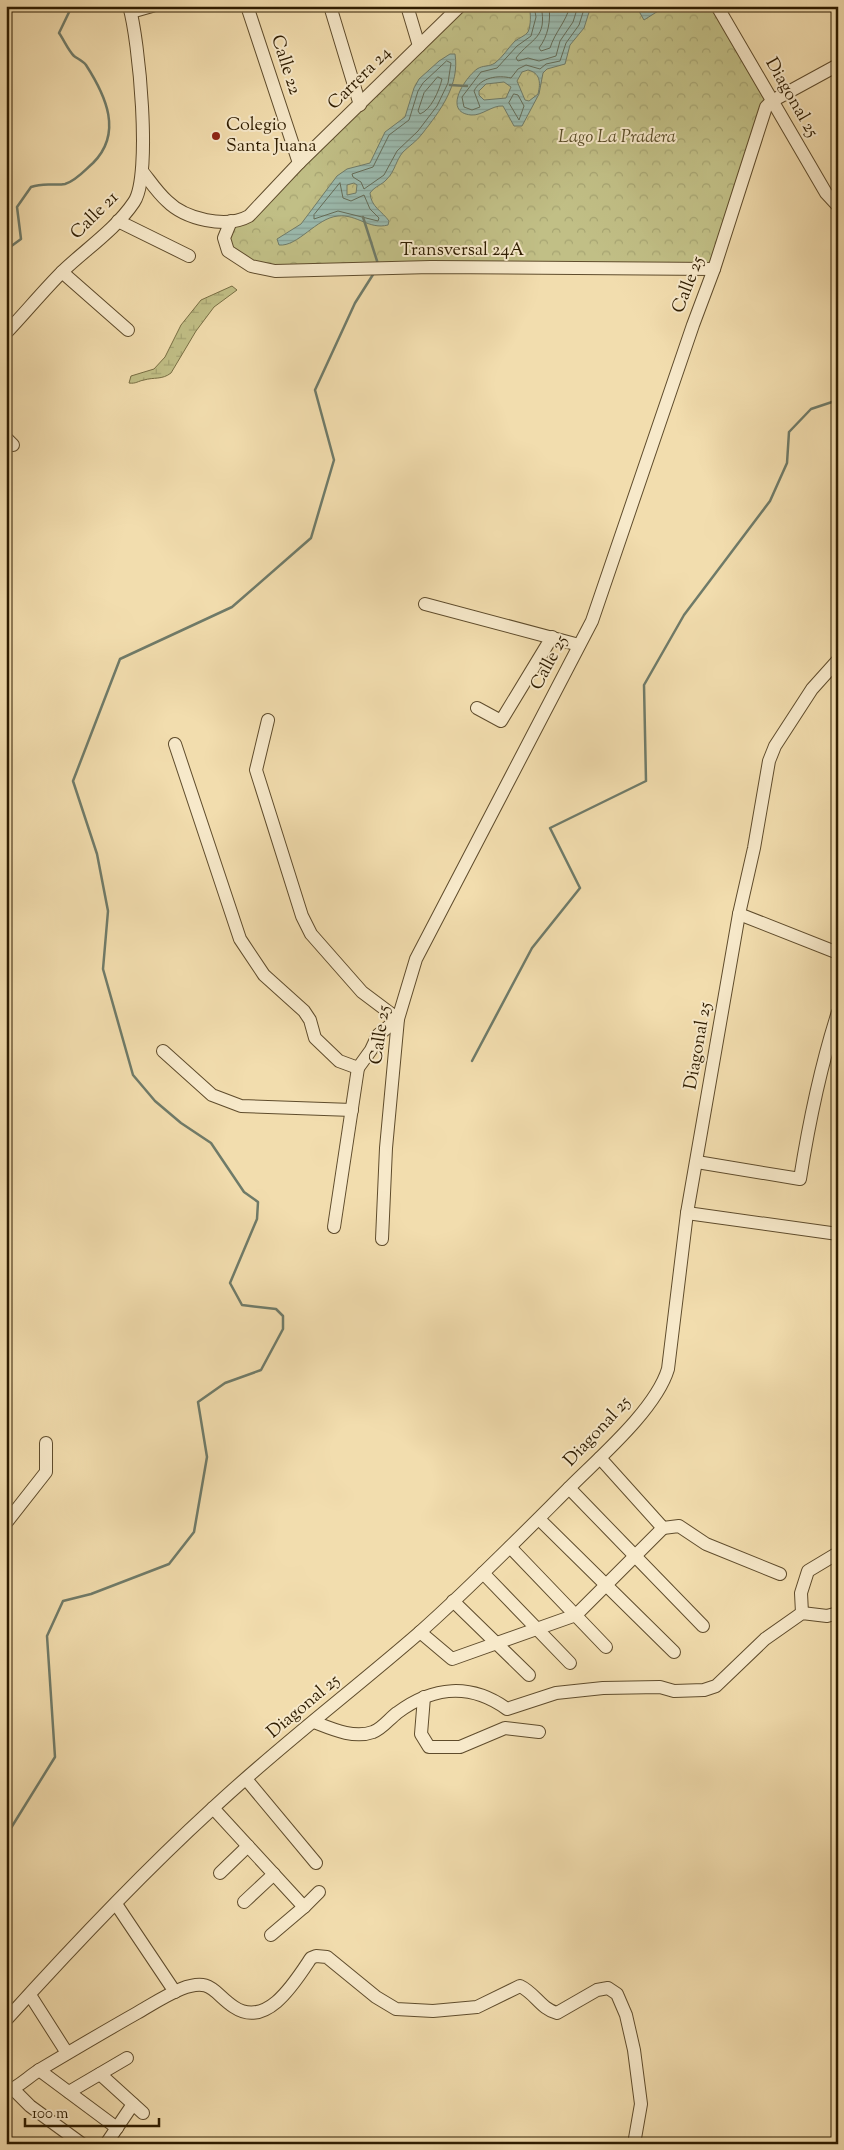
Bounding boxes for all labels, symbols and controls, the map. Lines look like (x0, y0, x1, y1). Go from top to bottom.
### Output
street label: Calle 22 (263, 32, 307, 99)
street label: Carrera 24 (322, 41, 398, 117)
street label: Diagonal 25 (758, 53, 824, 143)
place label: Colegio Santa Juana (226, 113, 317, 160)
park label: Lago La Pradera (558, 125, 676, 151)
marker: Colegio Santa Juana (210, 130, 222, 142)
street label: Calle 21 (65, 186, 125, 246)
street label: Transversal 24A (400, 238, 524, 264)
street label: Calle 25 (666, 253, 712, 317)
street label: Calle 25 (525, 631, 575, 695)
street label: Diagonal 25 (679, 1000, 719, 1092)
street label: Calle 25 (364, 1004, 398, 1066)
street label: Diagonal 25 (558, 1391, 638, 1473)
street label: Diagonal 25 (262, 1669, 346, 1745)
scale bar (25, 2095, 159, 2127)
text: 100 m (32, 2104, 69, 2125)

